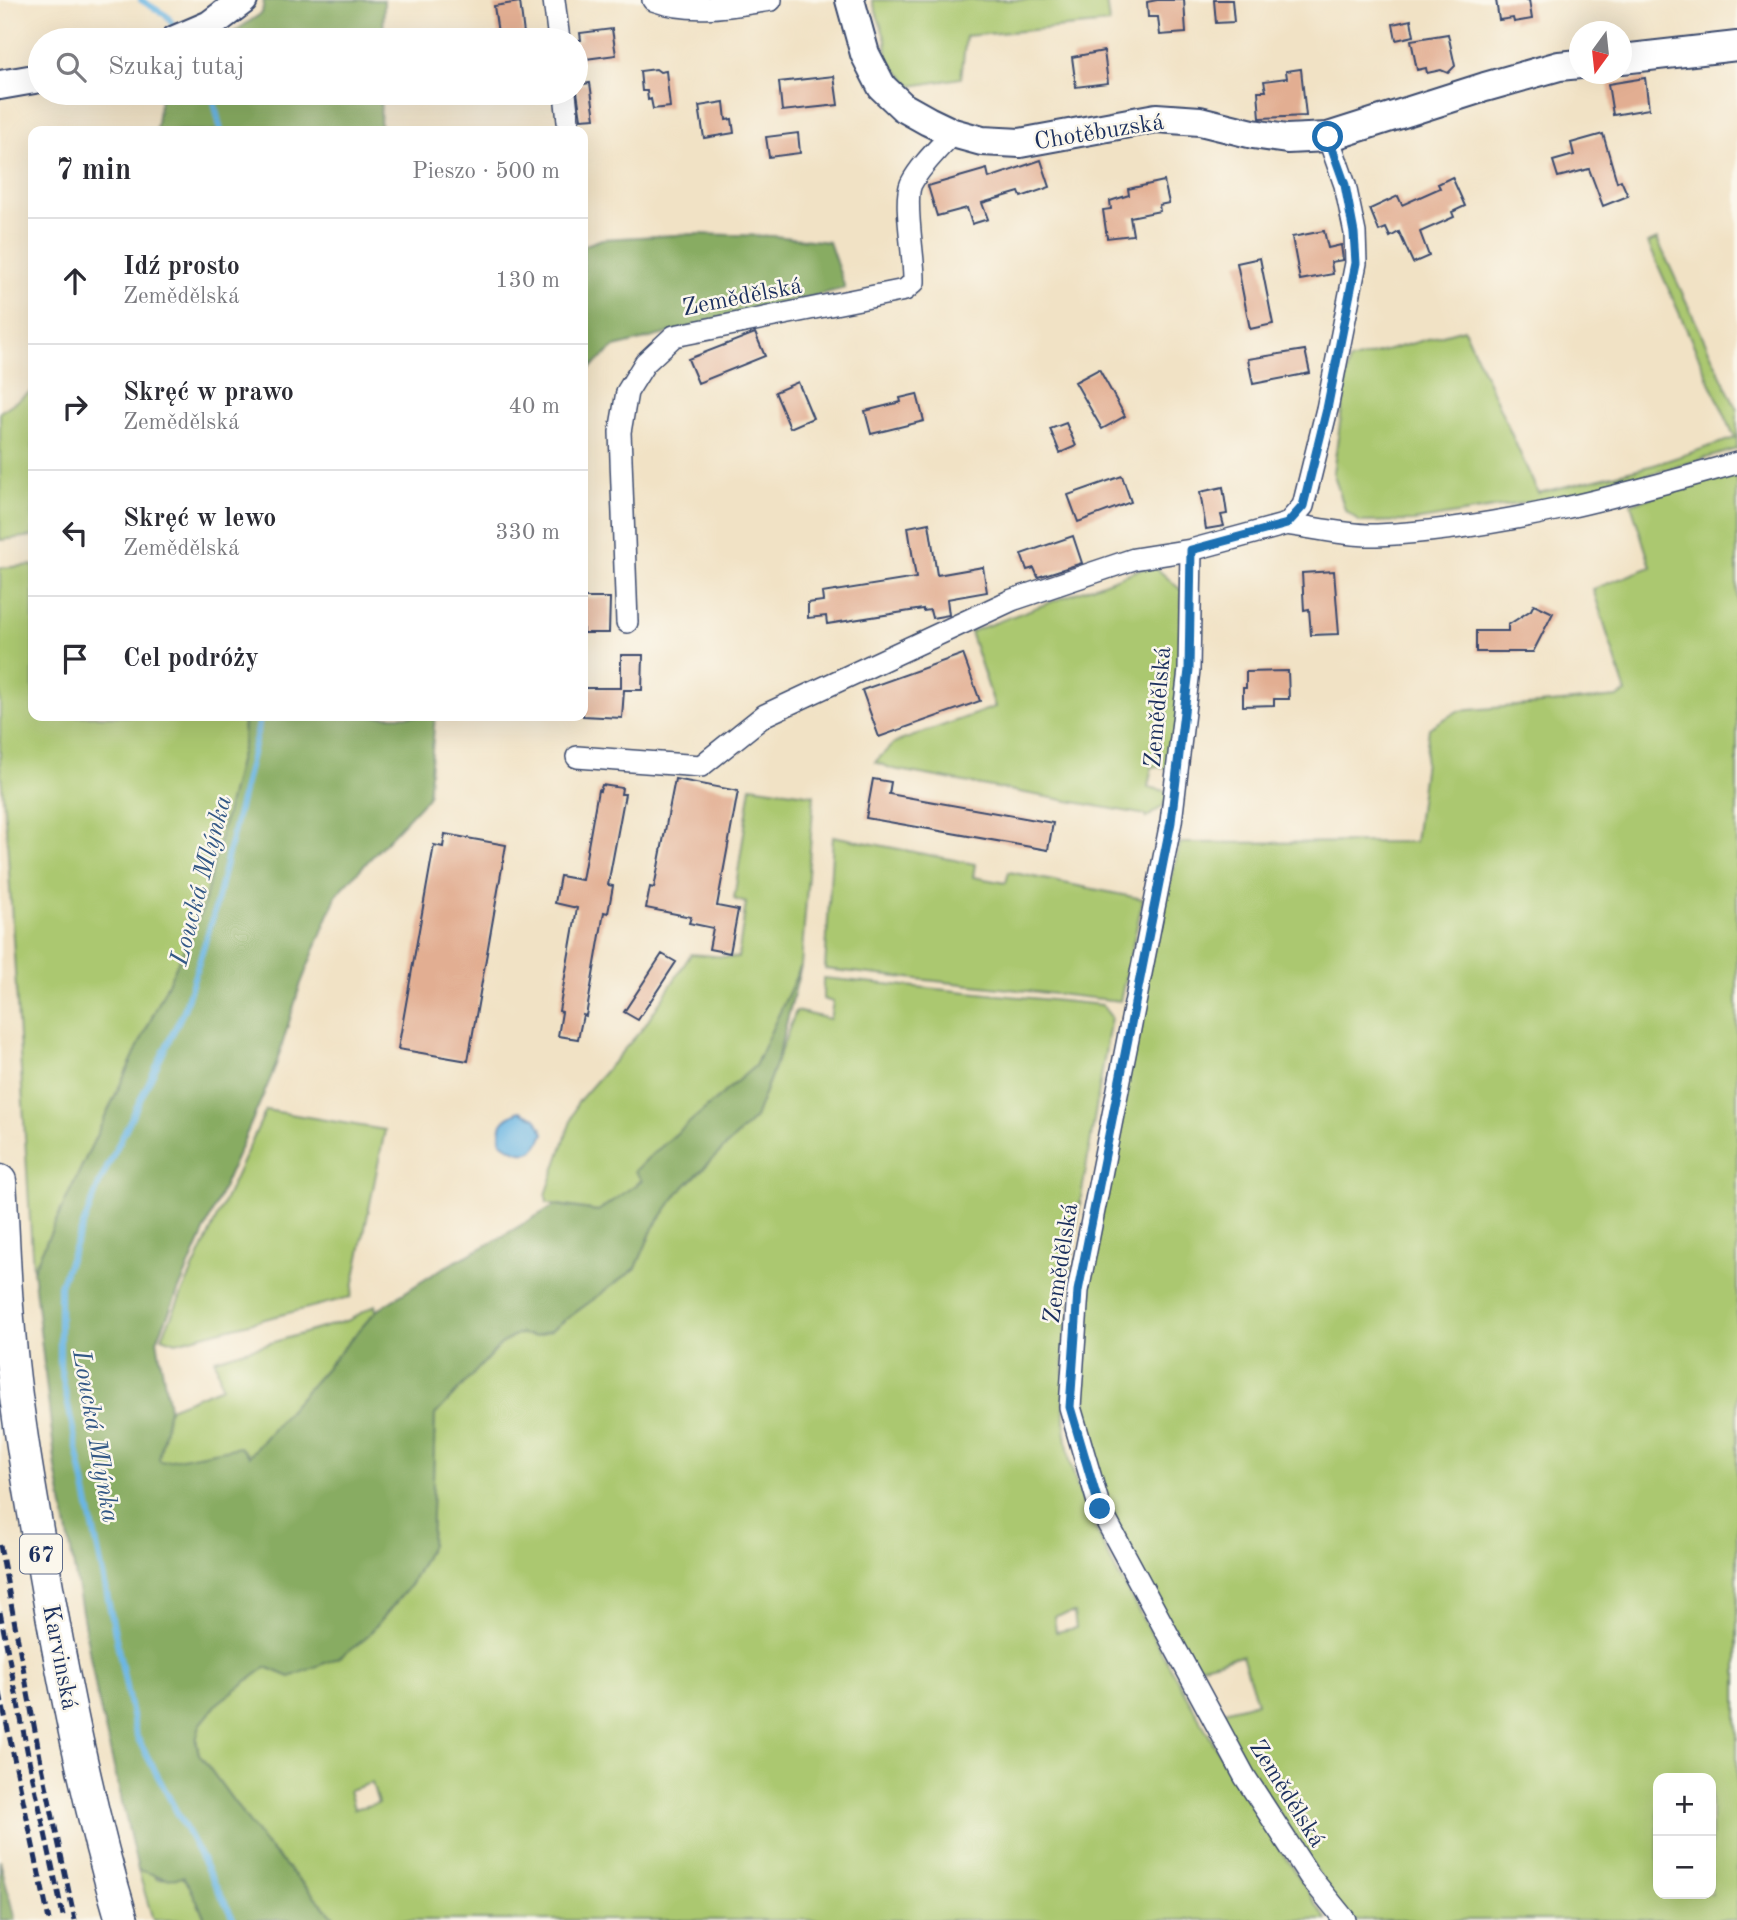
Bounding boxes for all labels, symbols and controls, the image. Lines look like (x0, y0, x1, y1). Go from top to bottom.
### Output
north arrow (1569, 21, 1632, 84)
search box (28, 28, 588, 105)
icon: search (52, 48, 90, 86)
text: Szukaj tutaj (108, 54, 245, 80)
street label: Chotěbuzská (1033, 111, 1166, 155)
route start (1312, 121, 1343, 152)
text: 7 min (56, 156, 131, 186)
text: Pieszo · 500 m (412, 160, 560, 183)
text: Idź prosto (123, 254, 240, 280)
icon: ahead (56, 262, 94, 300)
text: 130 m (495, 269, 560, 292)
street label: Zemědělská (680, 275, 804, 321)
text: Zemědělská (123, 285, 240, 308)
text: Skręć w prawo (123, 380, 294, 406)
icon: right (56, 388, 94, 426)
text: 40 m (509, 395, 560, 418)
text: Zemědělská (123, 411, 240, 434)
text: Skręć w lewo (123, 506, 276, 532)
icon: left (56, 514, 94, 552)
text: 330 m (495, 521, 560, 544)
text: Zemědělská (123, 537, 240, 560)
icon: arrive (56, 640, 94, 678)
street label: Zemědělská (1142, 645, 1176, 769)
text: Cel podróży (123, 646, 259, 672)
water label: Loucká Mlýnka (166, 792, 237, 969)
street label: Zemědělská (1041, 1201, 1083, 1325)
water label: Loucká Mlýnka (67, 1347, 123, 1525)
route end (1084, 1493, 1115, 1524)
road number: 67 (20, 1534, 62, 1574)
street label: Karvinská (37, 1603, 81, 1712)
street label: Zemědělská (1244, 1736, 1329, 1852)
map controls (1653, 1773, 1716, 1899)
button: + (1653, 1773, 1716, 1836)
button: − (1653, 1836, 1716, 1899)

